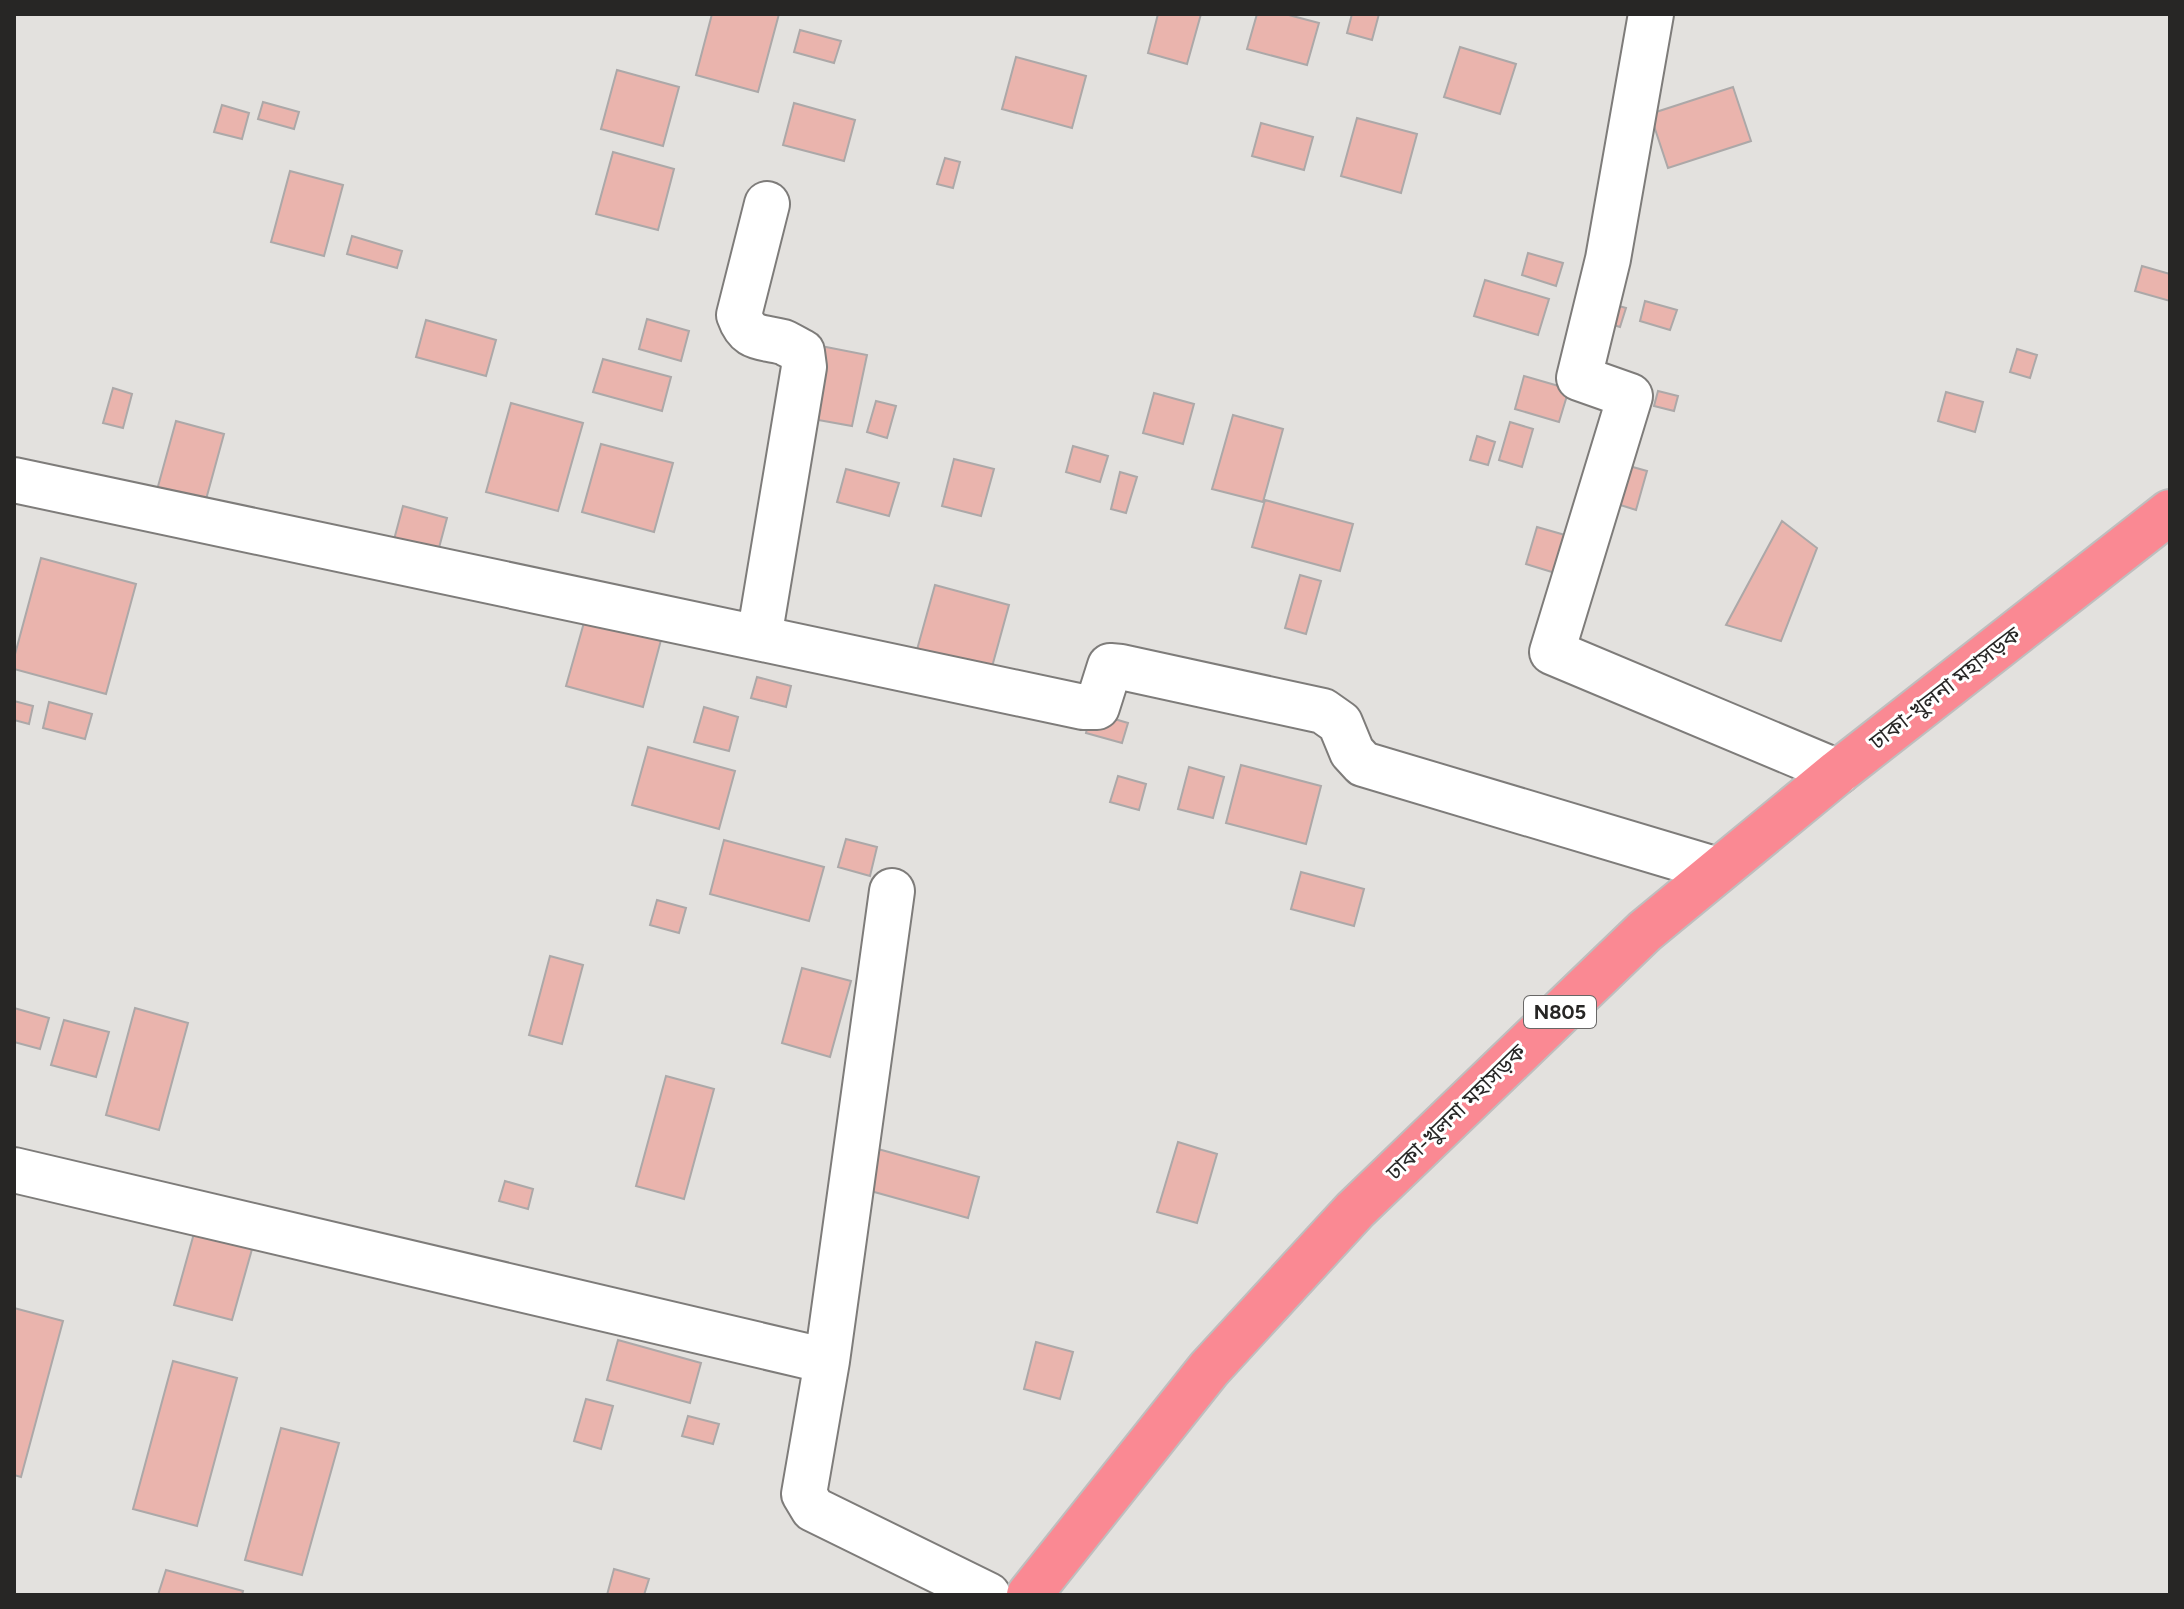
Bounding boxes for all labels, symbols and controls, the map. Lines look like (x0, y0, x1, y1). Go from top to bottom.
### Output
street label: ঢাকা-খুলনা মহাসড়ক (1863, 621, 2026, 756)
road number: N805 (1524, 996, 1596, 1028)
street label: ঢাকা-খুলনা মহাসড়ক (1380, 1038, 1532, 1186)

